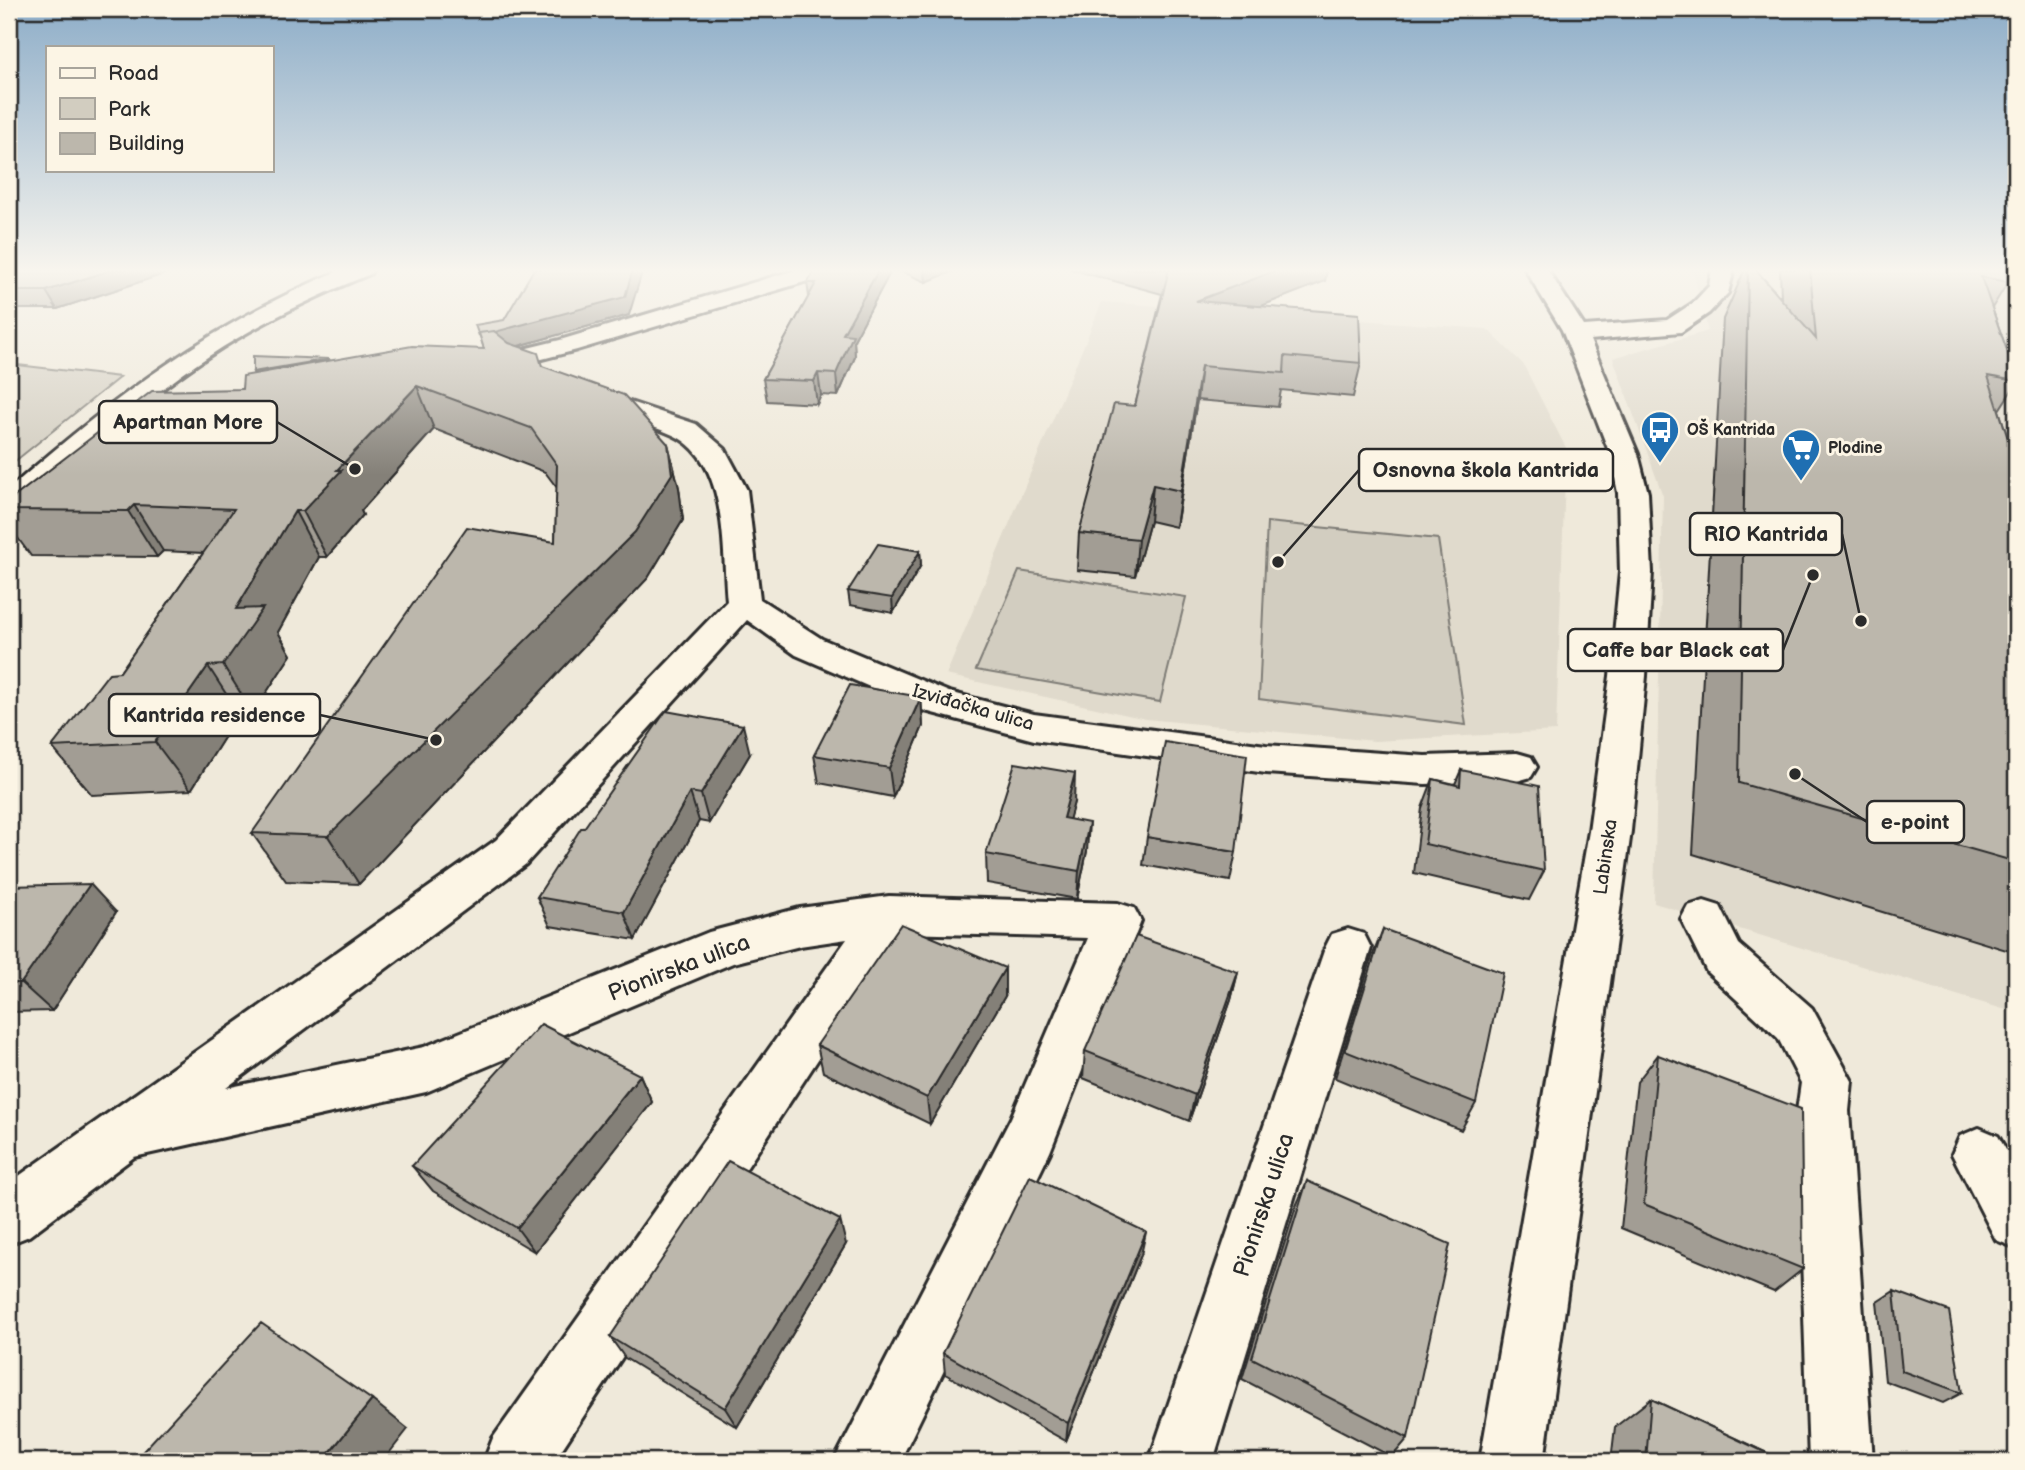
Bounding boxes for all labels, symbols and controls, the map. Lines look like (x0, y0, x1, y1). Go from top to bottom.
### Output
legend (46, 46, 273, 172)
text: Road (108, 61, 159, 86)
text: Park (108, 97, 151, 122)
text: Building (108, 131, 184, 156)
callout: Apartman More (99, 401, 277, 443)
bus stop icon: OŠ Kantrida (1639, 409, 1681, 464)
text: Apartman More (112, 410, 263, 435)
place label: OŠ Kantrida (1687, 418, 1775, 440)
supermarket icon: Plodine (1780, 427, 1822, 482)
place label: Plodine (1828, 439, 1883, 458)
callout: Osnovna škola Kantrida (1359, 449, 1613, 491)
text: Osnovna škola Kantrida (1373, 458, 1599, 483)
callout: RIO Kantrida (1690, 513, 1842, 555)
text: RIO Kantrida (1704, 522, 1828, 547)
callout: Caffe bar Black cat (1568, 629, 1783, 671)
text: Caffe bar Black cat (1582, 638, 1770, 663)
street label: Izviđačka ulica (910, 680, 1036, 736)
callout: Kantrida residence (109, 694, 320, 736)
text: Kantrida residence (123, 703, 305, 728)
callout: e-point (1867, 801, 1964, 843)
text: e-point (1881, 810, 1949, 835)
street label: Labinska (1589, 818, 1623, 896)
street label: Pionirska ulica (604, 928, 754, 1008)
street label: Pionirska ulica (1228, 1130, 1300, 1280)

